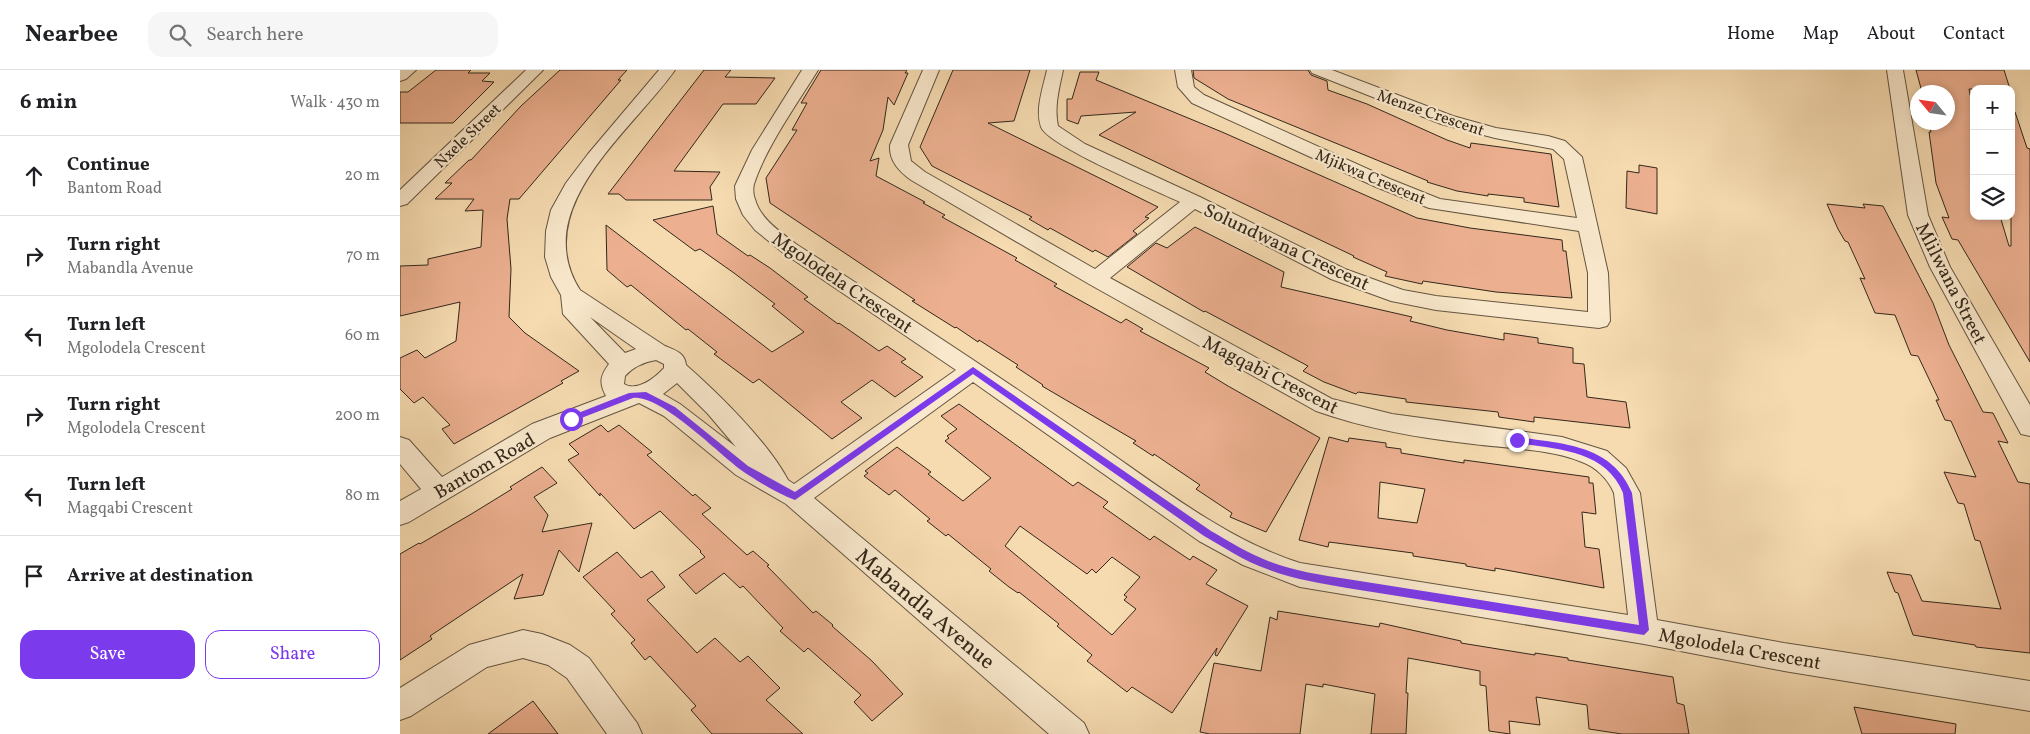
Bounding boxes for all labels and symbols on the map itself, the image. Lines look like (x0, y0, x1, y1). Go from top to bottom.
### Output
street label: Menze Crescent (1374, 85, 1487, 143)
north arrow (1910, 85, 1955, 130)
street label: Nxele Street (430, 99, 507, 174)
street label: Mjikwa Crescent (1312, 145, 1429, 211)
street label: Solundwana Crescent (1199, 198, 1374, 298)
street label: Mlilwana Street (1908, 219, 1992, 350)
street label: Mgolodela Crescent (766, 227, 918, 341)
street label: Magqabi Crescent (1198, 330, 1343, 421)
route start (560, 408, 583, 431)
street label: Bantom Road (430, 427, 540, 506)
route end (1506, 429, 1529, 452)
street label: Mabandla Avenue (848, 542, 1001, 678)
street label: Mgolodela Crescent (1656, 623, 1823, 677)

